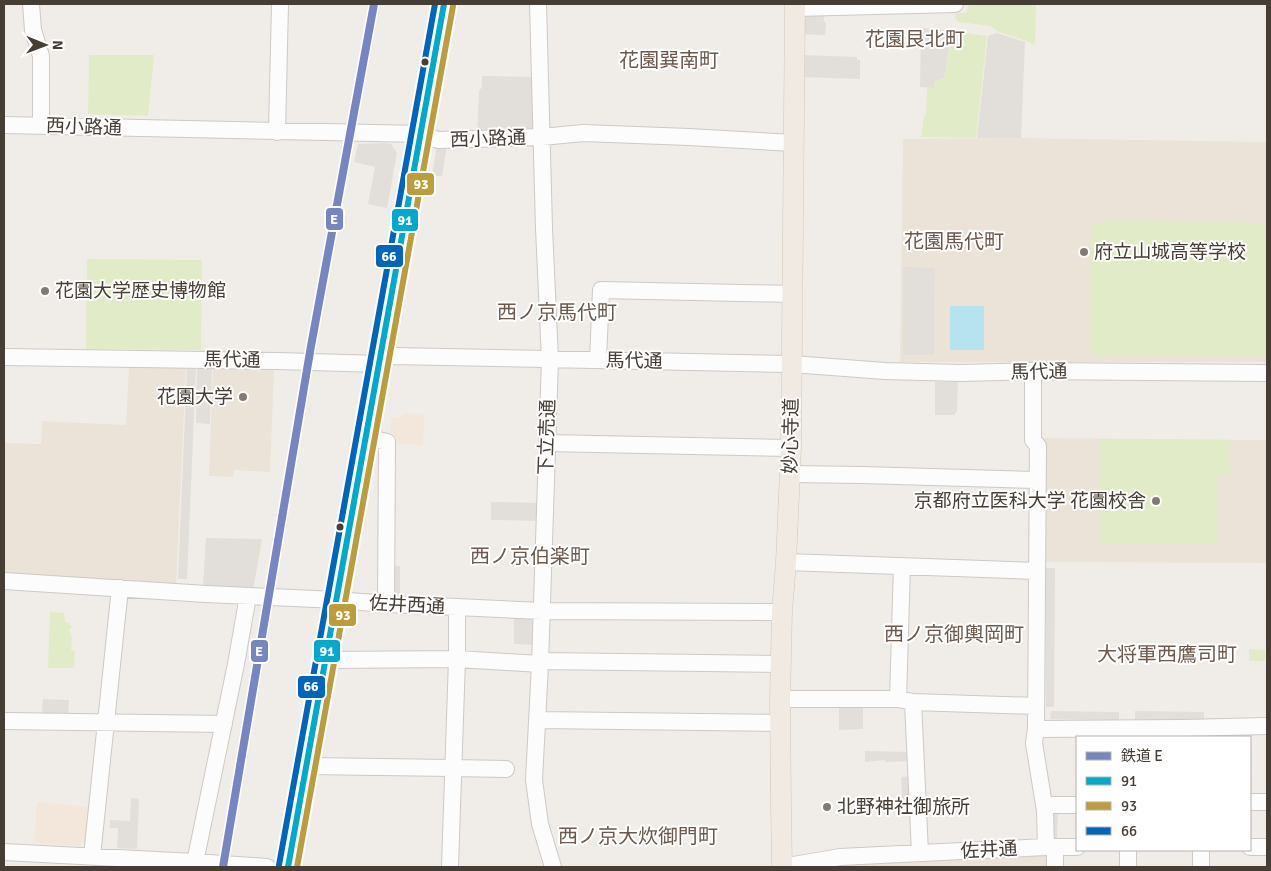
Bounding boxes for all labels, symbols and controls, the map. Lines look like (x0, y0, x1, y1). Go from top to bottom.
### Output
north arrow (20, 20, 70, 70)
district label: 花園艮北町 (865, 27, 965, 52)
text: N (49, 40, 66, 50)
district label: 花園巽南町 (619, 48, 719, 73)
unlabelled marker (420, 57, 430, 67)
street label: 西小路通 (46, 114, 122, 140)
street label: 西小路通 (450, 126, 526, 152)
line badge: 93 (406, 172, 435, 196)
text: 93 (413, 176, 429, 193)
line badge: E (325, 207, 344, 231)
line badge: 91 (391, 208, 419, 232)
text: E (330, 211, 338, 228)
text: 91 (397, 212, 413, 229)
district label: 花園馬代町 (904, 229, 1004, 254)
place label: 府立山城高等学校 (1094, 240, 1246, 264)
line badge: 66 (375, 244, 404, 268)
marker: 府立山城高等学校 (1078, 246, 1090, 258)
text: 66 (381, 248, 397, 265)
place label: 花園大学歴史博物館 (55, 279, 226, 303)
marker: 花園大学歴史博物館 (39, 285, 51, 297)
district label: 西ノ京馬代町 (497, 300, 617, 325)
street label: 馬代通 (203, 348, 261, 372)
street label: 馬代通 (605, 349, 663, 373)
street label: 馬代通 (1010, 360, 1068, 384)
place label: 花園大学 (157, 385, 233, 409)
marker: 花園大学 (237, 391, 249, 403)
street label: 妙心寺道 (778, 398, 804, 474)
street label: 下立売通 (534, 399, 560, 475)
place label: 京都府立医科大学 花園校舎 (914, 489, 1146, 513)
marker: 京都府立医科大学 花園校舎 (1150, 495, 1162, 507)
unlabelled marker (335, 522, 345, 532)
district label: 西ノ京伯楽町 (470, 544, 590, 569)
street label: 佐井西通 (368, 591, 446, 619)
line badge: 93 (328, 603, 357, 627)
text: 93 (335, 607, 351, 624)
district label: 西ノ京御輿岡町 (884, 622, 1024, 647)
line badge: E (250, 639, 269, 663)
line badge: 91 (313, 639, 341, 663)
district label: 大将軍西鷹司町 (1097, 642, 1237, 667)
text: E (255, 643, 263, 660)
text: 91 (319, 643, 335, 660)
line badge: 66 (297, 675, 326, 699)
text: 66 (303, 678, 319, 695)
legend (1076, 736, 1251, 851)
text: 鉄道 E (1121, 747, 1163, 765)
text: 91 (1121, 772, 1137, 790)
place label: 北野神社御旅所 (837, 795, 970, 819)
text: 93 (1121, 797, 1137, 815)
marker: 北野神社御旅所 (821, 801, 833, 813)
text: 66 (1121, 822, 1137, 840)
district label: 西ノ京大炊御門町 (558, 824, 718, 849)
street label: 佐井通 (960, 837, 1018, 863)

